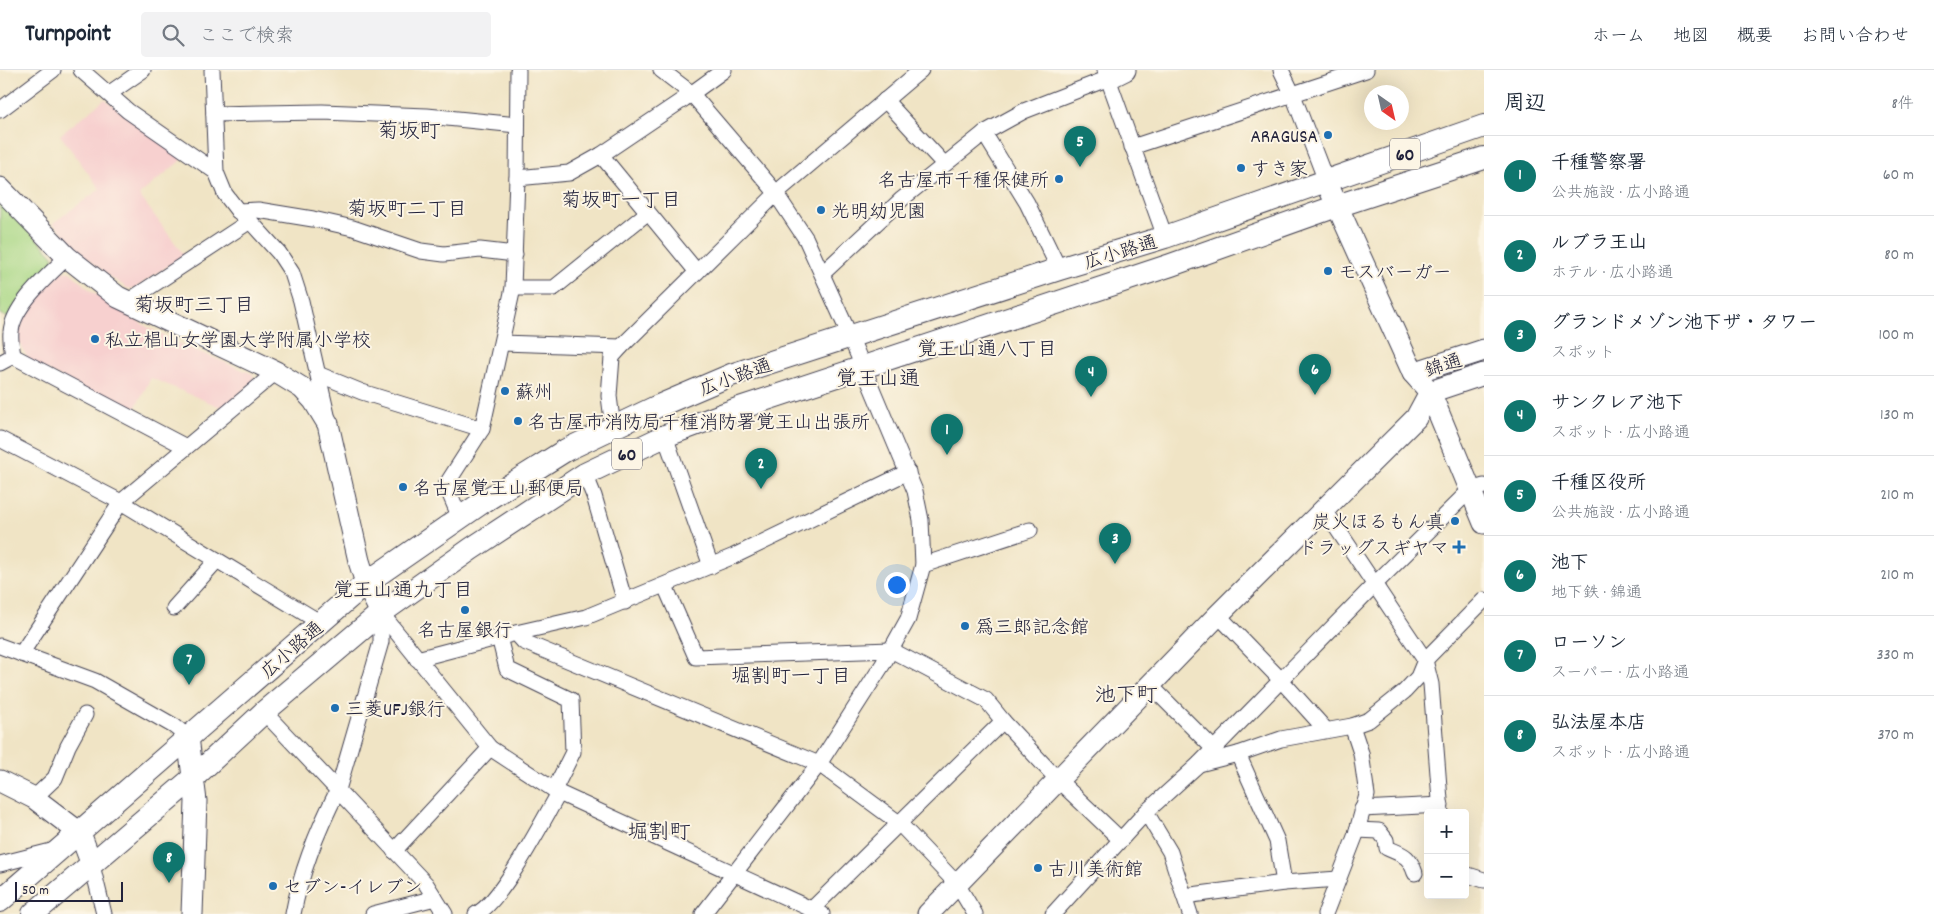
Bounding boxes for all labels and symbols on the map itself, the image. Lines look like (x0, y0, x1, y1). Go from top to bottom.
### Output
north arrow (1364, 85, 1409, 130)
district label: 菊坂町 (378, 118, 441, 148)
place label: ARAGUSA (1250, 125, 1318, 152)
pin: 5 (1064, 126, 1096, 167)
marker: ARAGUSA (1322, 129, 1334, 141)
road number: 60 (1390, 138, 1420, 170)
place label: すき家 (1251, 158, 1308, 185)
marker: すき家 (1235, 162, 1247, 174)
place label: 名古屋市千種保健所 (878, 169, 1049, 196)
marker: 名古屋市千種保健所 (1053, 173, 1065, 185)
district label: 菊坂町一丁目 (561, 188, 681, 216)
district label: 菊坂町二丁目 (347, 197, 467, 225)
place label: 光明幼児園 (831, 200, 926, 227)
marker: 光明幼児園 (815, 204, 827, 216)
street label: 広小路通 (1081, 230, 1161, 278)
place label: モスバーガー (1338, 261, 1452, 288)
marker: モスバーガー (1322, 265, 1334, 277)
district label: 菊坂町三丁目 (134, 293, 254, 321)
place label: 私立椙山女学園大学附属小学校 (105, 329, 371, 356)
marker: 私立椙山女学園大学附属小学校 (89, 333, 101, 345)
district label: 覚王山通八丁目 (917, 337, 1057, 365)
street label: 錦通 (1422, 349, 1466, 386)
street label: 広小路通 (696, 354, 777, 405)
pin: 6 (1299, 354, 1331, 395)
pin: 4 (1075, 356, 1107, 397)
district label: 覚王山通 (836, 366, 920, 396)
place label: 蘇州 (515, 381, 553, 408)
marker: 蘇州 (499, 385, 511, 397)
place label: 名古屋市消防局千種消防署覚王山出張所 (528, 411, 870, 438)
pin: 1 (931, 414, 963, 455)
marker: 名古屋市消防局千種消防署覚王山出張所 (512, 415, 524, 427)
road number: 60 (612, 438, 642, 469)
pin: 2 (745, 448, 777, 489)
place label: 名古屋覚王山郵便局 (413, 477, 584, 504)
marker: 名古屋覚王山郵便局 (397, 481, 409, 493)
place label: 炭火ほるもん真 (1312, 511, 1445, 538)
marker: 炭火ほるもん真 (1449, 515, 1461, 527)
pin: 3 (1099, 523, 1131, 564)
place label: ドラッグスギヤマ (1298, 537, 1449, 564)
marker: ドラッグスギヤマ (1453, 541, 1465, 553)
your location (884, 572, 910, 598)
district label: 覚王山通九丁目 (333, 578, 473, 606)
marker: 名古屋銀行 (459, 604, 471, 616)
place label: 爲三郎記念館 (975, 616, 1089, 643)
street label: 広小路通 (256, 617, 331, 687)
place label: 名古屋銀行 (417, 619, 513, 646)
marker: 爲三郎記念館 (959, 620, 971, 632)
pin: 7 (173, 644, 205, 685)
district label: 堀割町一丁目 (731, 664, 851, 692)
district label: 池下町 (1095, 682, 1158, 712)
place label: 三菱UFJ銀行 (345, 698, 446, 725)
marker: 三菱UFJ銀行 (329, 702, 341, 714)
district label: 堀割町 (628, 819, 691, 849)
pin: 8 (153, 842, 185, 883)
place label: 古川美術館 (1048, 858, 1143, 885)
marker: 古川美術館 (1032, 862, 1044, 874)
place label: セブン-イレブン (283, 876, 423, 903)
scale bar (15, 879, 122, 902)
marker: セブン-イレブン (267, 880, 279, 892)

